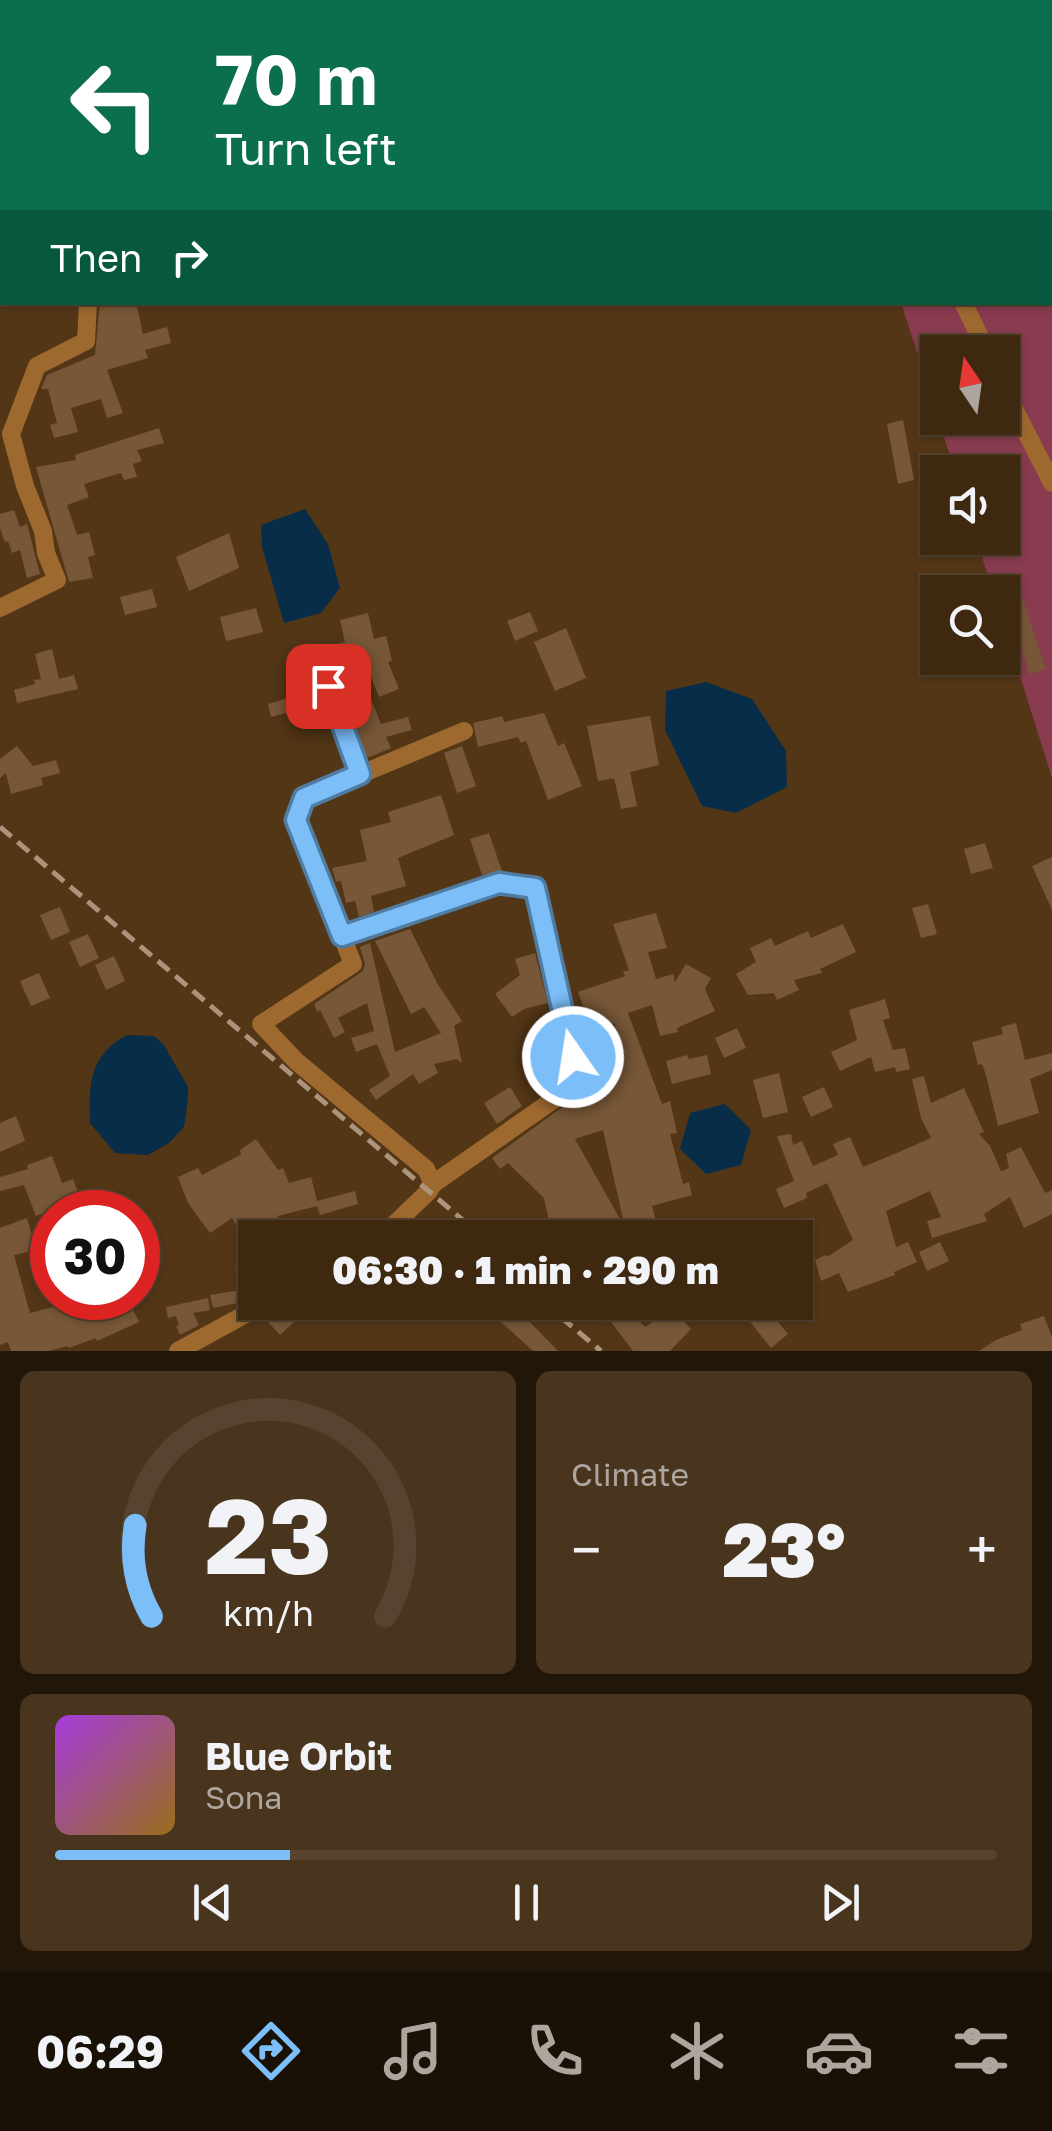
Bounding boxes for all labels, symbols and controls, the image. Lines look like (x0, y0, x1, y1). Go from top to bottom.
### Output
text: 70 m (215, 36, 377, 120)
icon: left (50, 40, 180, 170)
text: Turn left (215, 121, 397, 175)
icon: right (162, 230, 217, 285)
text: Then (50, 235, 142, 280)
north arrow (920, 335, 1020, 435)
map controls (920, 335, 1020, 675)
button: sound (920, 455, 1020, 555)
button: search (920, 575, 1020, 675)
pin (286, 644, 371, 729)
icon: arrive (301, 659, 356, 714)
position arrow (521, 1005, 625, 1109)
speed limit sign: 30 (30, 1190, 160, 1320)
text: 06:30 · 1 min · 290 m (332, 1247, 719, 1292)
text: Climate (571, 1455, 689, 1493)
text: 23 (205, 1472, 331, 1597)
text: 23° (722, 1503, 846, 1594)
text: − (571, 1516, 601, 1582)
text: + (967, 1516, 997, 1582)
text: km/h (223, 1591, 313, 1634)
text: Blue Orbit (205, 1733, 392, 1778)
text: Sona (205, 1778, 282, 1816)
icon: previous (185, 1875, 240, 1930)
icon: pause (499, 1875, 554, 1930)
icon: next (813, 1875, 868, 1930)
icon: directions (236, 2016, 306, 2086)
icon: music (378, 2016, 448, 2086)
icon: phone (520, 2016, 590, 2086)
icon: climate (662, 2016, 732, 2086)
icon: car (804, 2016, 874, 2086)
icon: filters (946, 2016, 1016, 2086)
text: 06:29 (36, 2024, 164, 2078)

